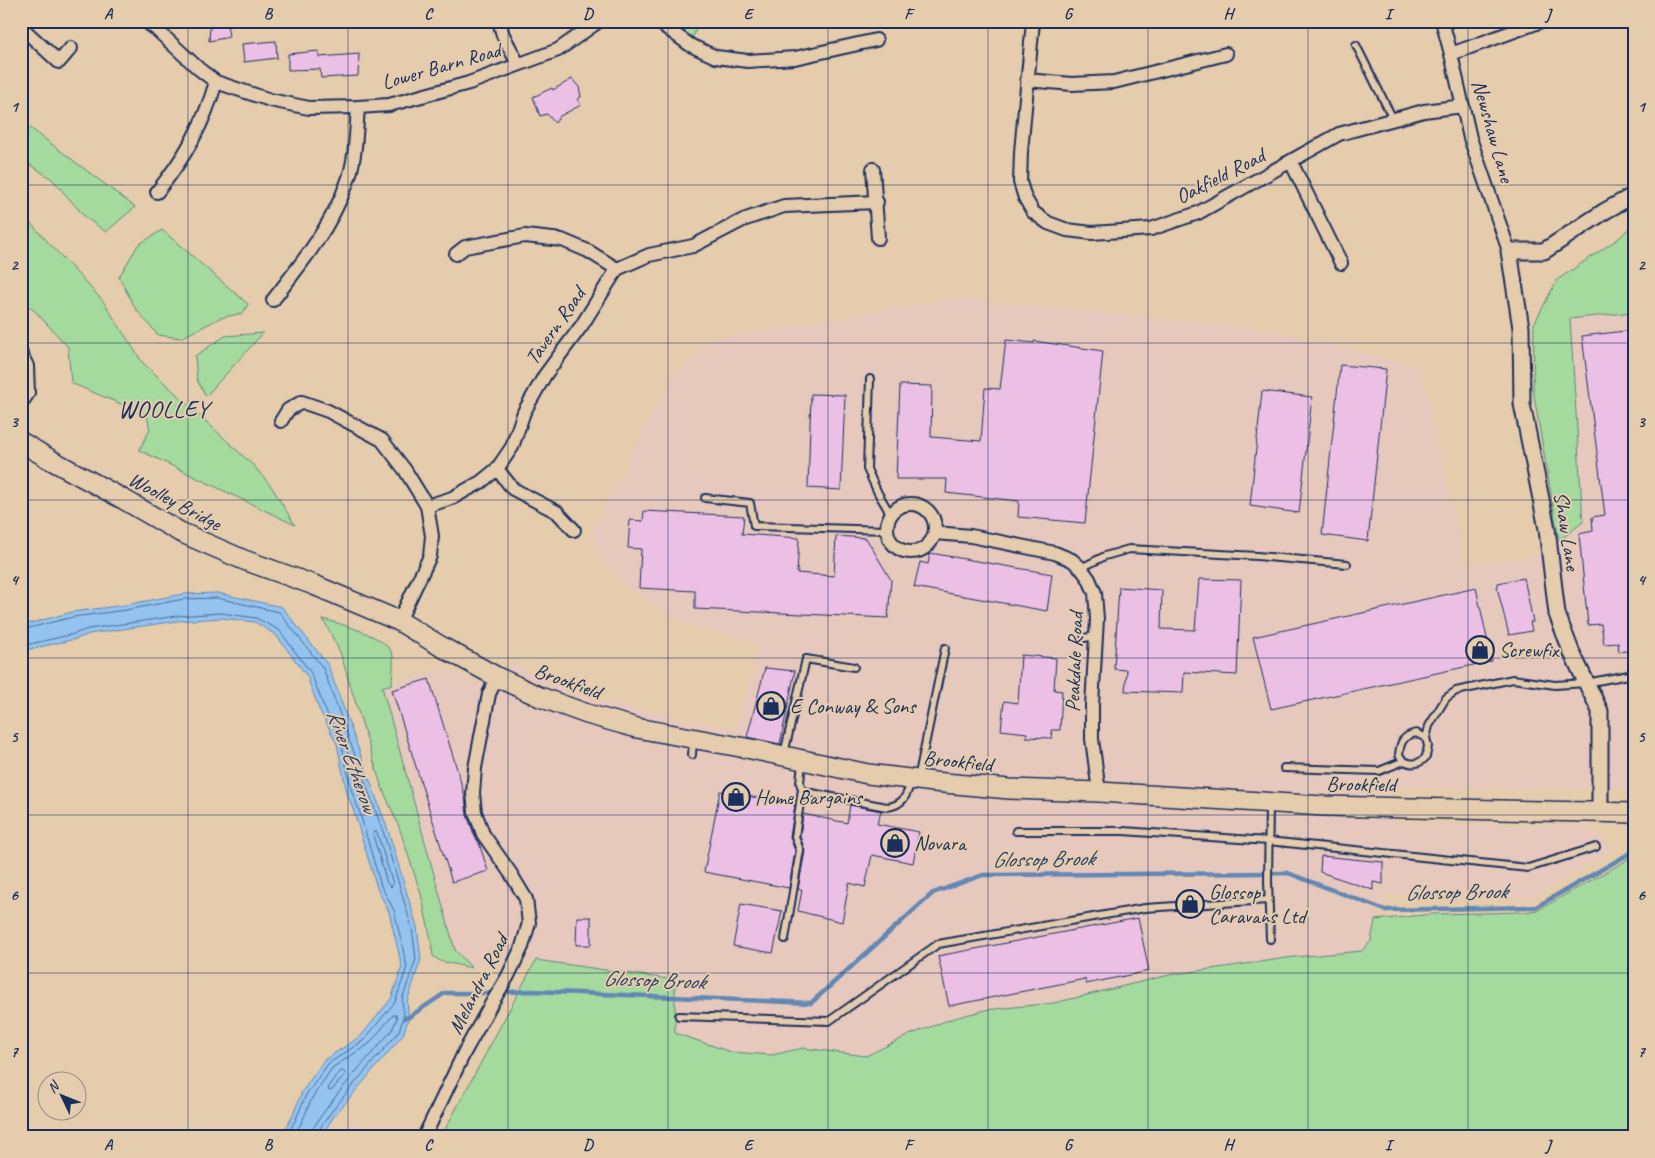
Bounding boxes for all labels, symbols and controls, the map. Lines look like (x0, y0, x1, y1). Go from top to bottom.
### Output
text: A (104, 4, 114, 24)
text: B (264, 4, 274, 24)
text: C (424, 4, 434, 24)
text: D (583, 4, 594, 24)
text: E (744, 4, 755, 24)
text: F (904, 4, 915, 24)
text: G (1064, 4, 1074, 24)
text: H (1223, 4, 1235, 24)
text: I (1385, 4, 1395, 24)
text: J (1544, 4, 1553, 24)
street label: Lower Barn Road (379, 36, 507, 95)
street label: Newshaw Lane (1466, 77, 1521, 187)
text: 1 (10, 97, 19, 117)
text: 1 (1637, 97, 1646, 117)
street label: Oakfield Road (1171, 141, 1272, 209)
text: 2 (10, 255, 19, 275)
text: 2 (1637, 255, 1646, 275)
street label: Tavern Road (519, 279, 593, 370)
district label: WOOLLEY (118, 394, 214, 424)
text: 3 (10, 412, 19, 432)
text: 3 (1637, 412, 1646, 432)
street label: Woolley Bridge (124, 466, 227, 537)
street label: Shaw Lane (1548, 490, 1586, 573)
text: 4 (10, 570, 19, 590)
text: 4 (1637, 570, 1646, 590)
street label: Peakdale Road (1059, 608, 1089, 712)
shop icon: Screwfix (1465, 635, 1495, 665)
place label: Screwfix (1499, 637, 1560, 663)
street label: Brookfield (531, 657, 608, 706)
shop icon: E Conway & Sons (756, 691, 786, 721)
place label: E Conway & Sons (790, 693, 917, 719)
water label: River Etherow (321, 706, 385, 820)
text: 5 (11, 727, 20, 747)
text: 5 (1638, 727, 1647, 747)
street label: Brookfield (922, 744, 998, 778)
street label: Brookfield (1326, 770, 1400, 798)
shop icon: Home Bargains (721, 782, 751, 812)
place label: Home Bargains (755, 784, 864, 810)
shop icon: Novara (880, 828, 910, 858)
place label: Novara (914, 830, 968, 856)
water label: Glossop Brook (992, 844, 1098, 874)
water label: Glossop Brook (1405, 877, 1511, 907)
place label: Glossop Caravans Ltd (1209, 879, 1308, 929)
text: 6 (10, 885, 19, 905)
text: 6 (1637, 885, 1646, 905)
shop icon: Glossop Caravans Ltd (1175, 889, 1205, 919)
street label: Melandra Road (442, 927, 516, 1038)
water label: Glossop Brook (603, 964, 709, 996)
text: 7 (10, 1042, 19, 1062)
text: 7 (1637, 1042, 1646, 1062)
north arrow (38, 1070, 88, 1120)
text: N (44, 1077, 64, 1096)
text: A (104, 1135, 114, 1155)
text: B (264, 1135, 274, 1155)
text: C (424, 1135, 434, 1155)
text: D (583, 1135, 594, 1155)
text: E (744, 1135, 755, 1155)
text: F (904, 1135, 915, 1155)
text: G (1064, 1135, 1074, 1155)
text: H (1223, 1135, 1235, 1155)
text: I (1385, 1135, 1395, 1155)
text: J (1544, 1135, 1553, 1155)

